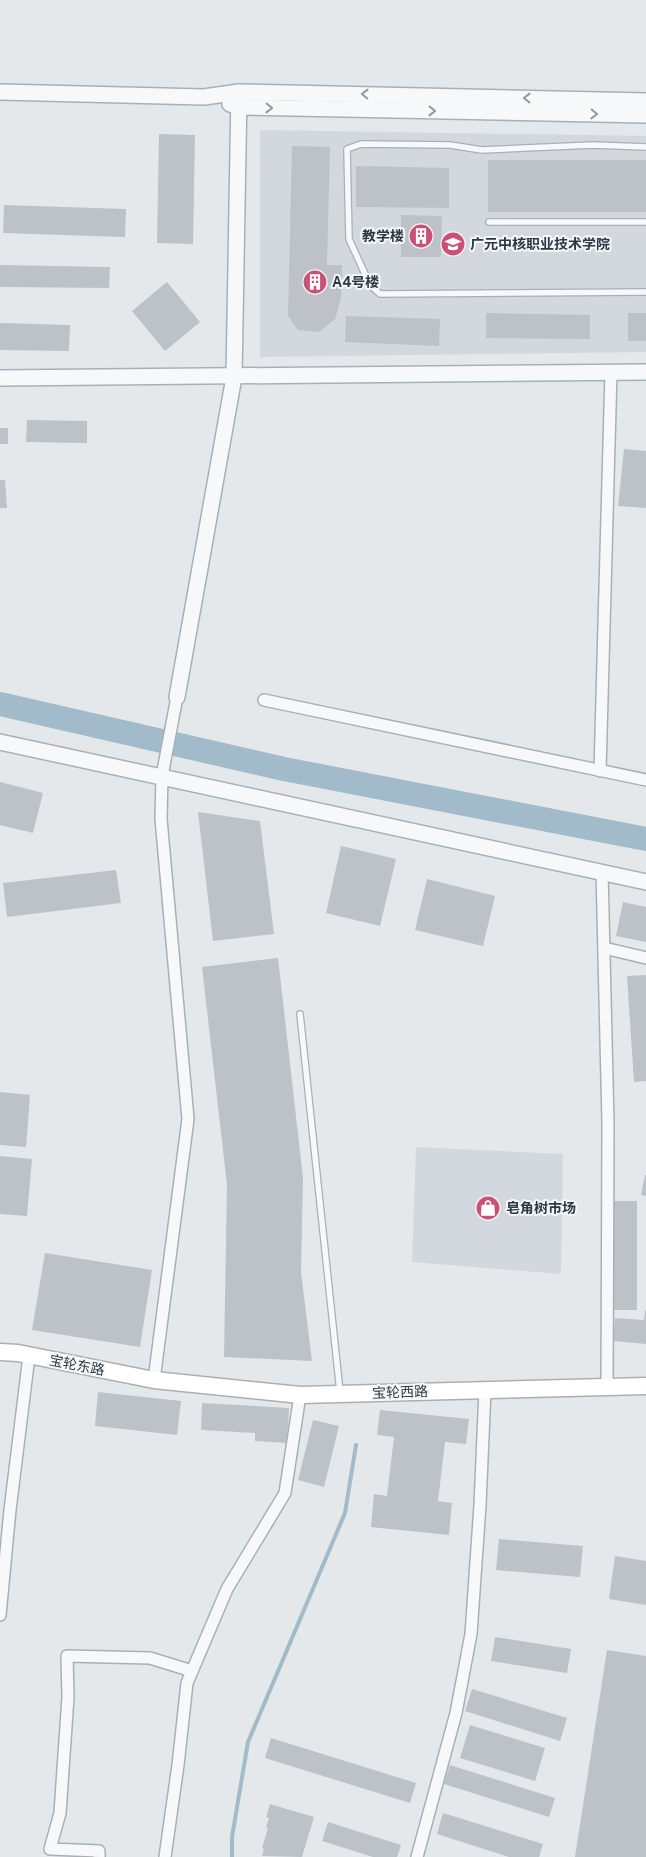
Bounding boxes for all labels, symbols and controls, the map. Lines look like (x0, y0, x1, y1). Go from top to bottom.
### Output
one-way arrow (361, 89, 369, 100)
one-way arrow (523, 93, 531, 103)
one-way arrow (266, 103, 273, 113)
one-way arrow (428, 106, 436, 116)
one-way arrow (590, 109, 598, 119)
building icon: 教学楼 (408, 223, 434, 249)
place label: 教学楼 (362, 228, 404, 244)
school or university icon: 广元中核职业技术学院 (440, 231, 466, 257)
place label: 广元中核职业技术学院 (470, 236, 610, 252)
building icon: A4号楼 (302, 269, 328, 295)
place label: A4号楼 (332, 274, 379, 290)
shop icon: 皂角树市场 (475, 1195, 501, 1221)
place label: 皂角树市场 (506, 1200, 576, 1216)
street label: 宝轮东路 (48, 1352, 106, 1378)
street label: 宝轮西路 (372, 1383, 428, 1401)

